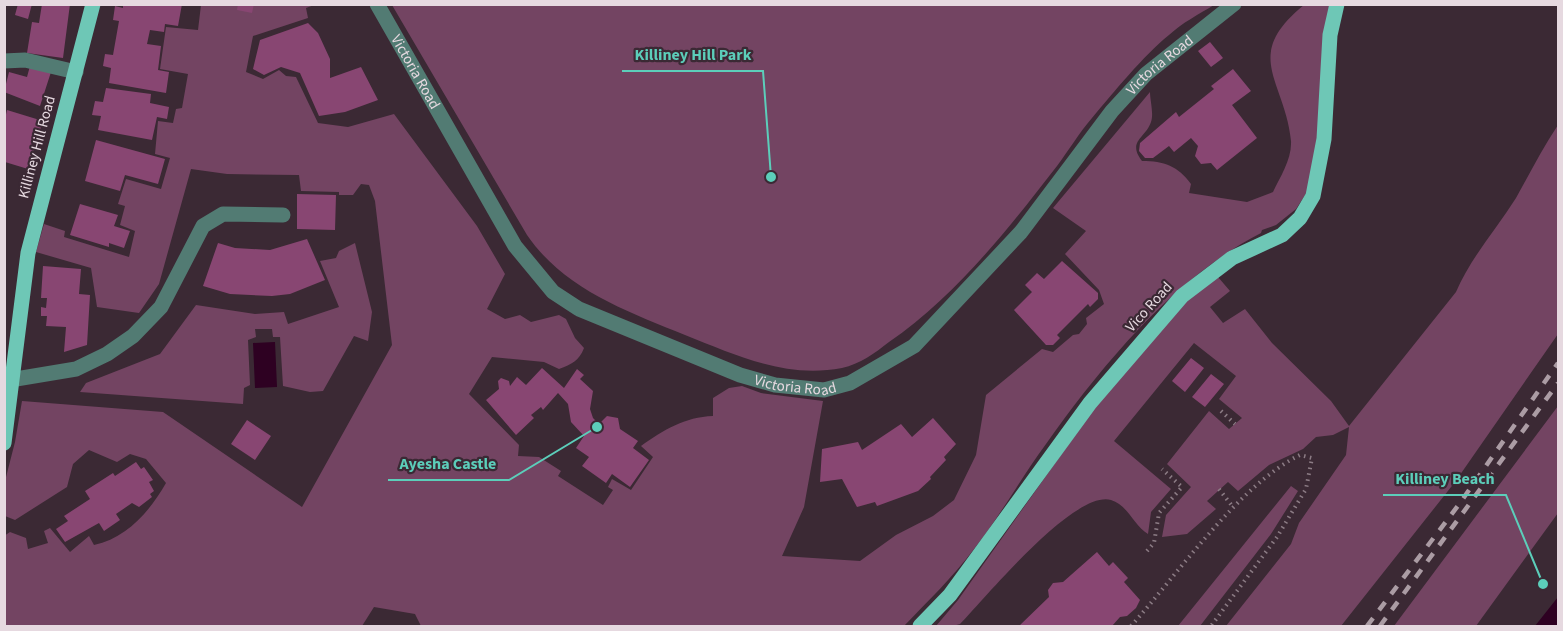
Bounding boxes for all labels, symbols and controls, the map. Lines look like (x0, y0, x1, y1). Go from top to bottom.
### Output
street label: Victoria Road (1121, 30, 1198, 100)
street label: Victoria Road (386, 31, 445, 113)
callout: Killiney Hill Park (622, 37, 763, 71)
text: Killiney Hill Park (635, 44, 752, 66)
street label: Killiney Hill Road (13, 93, 61, 201)
street label: Vico Road (1121, 277, 1177, 337)
street label: Victoria Road (752, 369, 839, 401)
callout: Ayesha Castle (388, 446, 509, 480)
text: Ayesha Castle (399, 453, 496, 475)
callout: Killiney Beach (1383, 461, 1506, 495)
text: Killiney Beach (1395, 468, 1495, 490)

